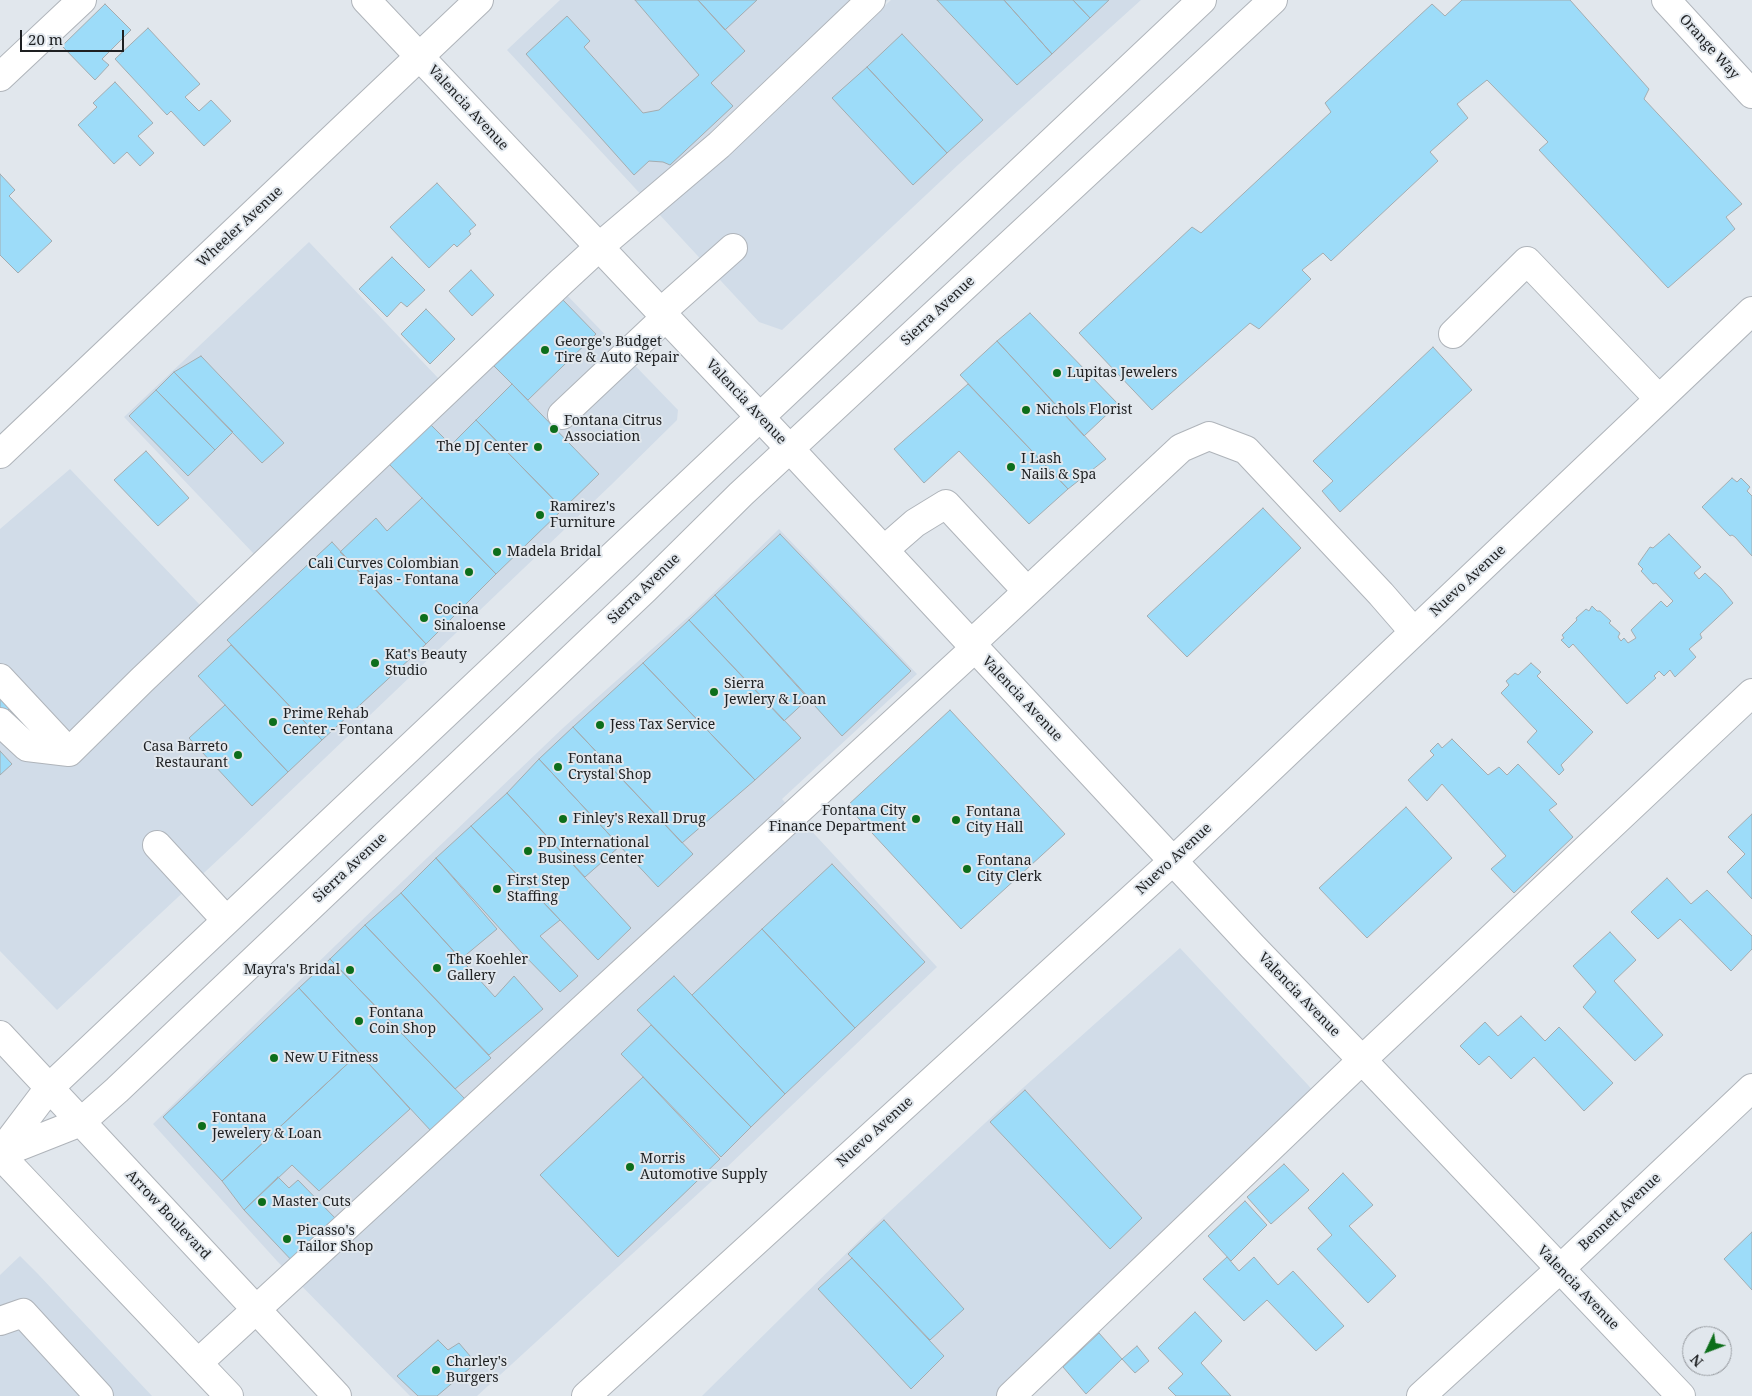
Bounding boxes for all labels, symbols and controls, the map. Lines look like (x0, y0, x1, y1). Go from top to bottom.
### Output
street label: Orange Way (1676, 11, 1742, 83)
scale bar (22, 20, 126, 52)
text: 20 m (28, 29, 63, 49)
street label: Valencia Avenue (424, 62, 512, 154)
street label: Wheeler Avenue (194, 183, 286, 271)
street label: Sierra Avenue (898, 273, 978, 349)
place label: George's Budget Tire & Auto Repair (555, 334, 679, 367)
marker: George's Budget Tire & Auto Repair (539, 344, 551, 356)
street label: Valencia Avenue (702, 356, 790, 448)
place label: Lupitas Jewelers (1067, 365, 1177, 381)
marker: Lupitas Jewelers (1051, 367, 1063, 379)
place label: Nichols Florist (1036, 402, 1132, 418)
marker: Nichols Florist (1020, 404, 1032, 416)
place label: Fontana Citrus Association (564, 413, 662, 446)
marker: Fontana Citrus Association (548, 423, 560, 435)
place label: The DJ Center (436, 439, 528, 455)
marker: The DJ Center (532, 441, 544, 453)
place label: I Lash Nails & Spa (1021, 451, 1096, 484)
marker: I Lash Nails & Spa (1005, 461, 1017, 473)
place label: Ramirez's Furniture (550, 499, 615, 532)
marker: Ramirez's Furniture (534, 509, 546, 521)
street label: Nuevo Avenue (1427, 542, 1509, 620)
place label: Madela Bridal (507, 544, 601, 560)
marker: Madela Bridal (491, 546, 503, 558)
street label: Sierra Avenue (604, 550, 684, 628)
place label: Cali Curves Colombian Fajas - Fontana (308, 556, 459, 588)
marker: Cali Curves Colombian Fajas - Fontana (463, 566, 475, 578)
place label: Cocina Sinaloense (434, 602, 506, 634)
marker: Cocina Sinaloense (418, 612, 430, 624)
place label: Kat's Beauty Studio (385, 647, 467, 680)
street label: Valencia Avenue (978, 653, 1066, 745)
marker: Kat's Beauty Studio (369, 657, 381, 669)
place label: Sierra Jewlery & Loan (724, 676, 826, 709)
marker: Sierra Jewlery & Loan (708, 686, 720, 698)
place label: Prime Rehab Center - Fontana (283, 706, 393, 739)
marker: Prime Rehab Center - Fontana (267, 716, 279, 728)
place label: Jess Tax Service (610, 717, 715, 733)
marker: Jess Tax Service (594, 719, 606, 731)
place label: Casa Barreto Restaurant (143, 739, 228, 772)
marker: Casa Barreto Restaurant (232, 749, 244, 761)
place label: Fontana Crystal Shop (568, 751, 651, 784)
marker: Fontana Crystal Shop (552, 761, 564, 773)
place label: Fontana City Finance Department (769, 803, 906, 836)
place label: Fontana City Hall (966, 804, 1023, 836)
place label: Finley's Rexall Drug (573, 811, 706, 827)
marker: Finley's Rexall Drug (557, 813, 569, 825)
marker: Fontana City Finance Department (910, 813, 922, 825)
marker: Fontana City Hall (950, 814, 962, 826)
street label: Nuevo Avenue (1133, 820, 1215, 898)
street label: Sierra Avenue (310, 830, 390, 906)
place label: PD International Business Center (538, 835, 649, 868)
marker: PD International Business Center (522, 845, 534, 857)
place label: Fontana City Clerk (977, 853, 1042, 886)
marker: Fontana City Clerk (961, 863, 973, 875)
place label: First Step Staffing (507, 873, 570, 906)
marker: First Step Staffing (491, 883, 503, 895)
street label: Valencia Avenue (1255, 950, 1343, 1040)
place label: The Koehler Gallery (447, 952, 528, 984)
place label: Mayra's Bridal (244, 962, 340, 978)
marker: The Koehler Gallery (431, 962, 443, 974)
marker: Mayra's Bridal (344, 964, 356, 976)
place label: Fontana Coin Shop (369, 1005, 436, 1038)
marker: Fontana Coin Shop (353, 1015, 365, 1027)
place label: New U Fitness (284, 1050, 378, 1066)
marker: New U Fitness (268, 1052, 280, 1064)
street label: Nuevo Avenue (833, 1093, 917, 1171)
place label: Fontana Jewelery & Loan (212, 1110, 322, 1142)
marker: Fontana Jewelery & Loan (196, 1120, 208, 1132)
place label: Morris Automotive Supply (640, 1151, 767, 1184)
marker: Morris Automotive Supply (624, 1161, 636, 1173)
street label: Arrow Boulevard (122, 1167, 214, 1263)
street label: Bennett Avenue (1576, 1170, 1664, 1254)
place label: Master Cuts (272, 1194, 351, 1210)
marker: Master Cuts (256, 1196, 268, 1208)
place label: Picasso's Tailor Shop (297, 1223, 373, 1256)
marker: Picasso's Tailor Shop (281, 1233, 293, 1245)
street label: Valencia Avenue (1534, 1243, 1622, 1333)
north arrow (1682, 1326, 1732, 1376)
text: N (1686, 1350, 1707, 1371)
place label: Charley's Burgers (446, 1354, 507, 1386)
marker: Charley's Burgers (430, 1364, 442, 1376)

